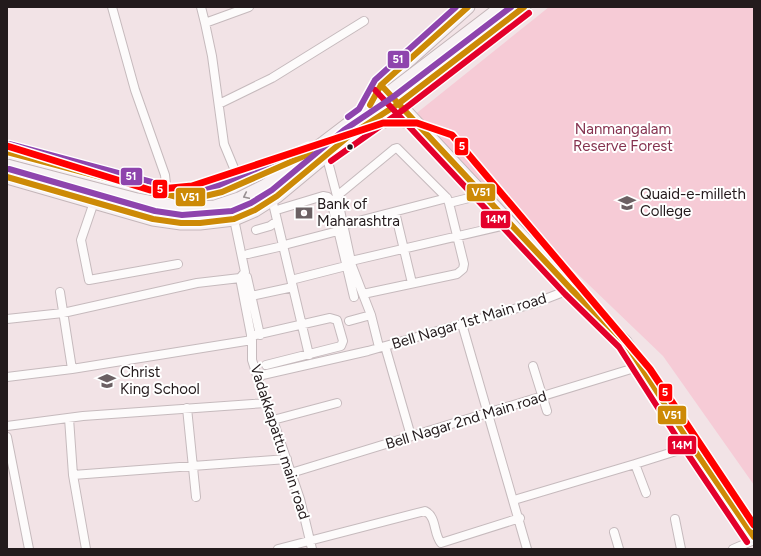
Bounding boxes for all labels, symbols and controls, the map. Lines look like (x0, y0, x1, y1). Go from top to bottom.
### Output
line badge: 51 (387, 50, 410, 69)
text: 51 (392, 53, 404, 66)
park label: Nanmangalam Reserve Forest (573, 120, 673, 155)
line badge: 5 (454, 137, 469, 156)
text: 5 (459, 140, 465, 153)
unlabelled marker (345, 142, 355, 152)
line badge: 51 (120, 167, 143, 186)
text: 51 (125, 170, 137, 183)
line badge: 5 (152, 179, 168, 199)
text: 5 (157, 183, 163, 196)
line badge: V51 (466, 183, 496, 202)
place label: Quaid-e-milleth College (640, 185, 746, 220)
text: V51 (472, 186, 490, 199)
line badge: V51 (175, 187, 206, 207)
text: V51 (181, 191, 199, 204)
one-way arrow (242, 191, 250, 199)
school or university icon: Quaid-e-milleth College (617, 193, 637, 213)
place label: Bank of Maharashtra (317, 195, 400, 230)
bank icon: Bank of Maharashtra (294, 203, 314, 223)
line badge: 14M (480, 210, 511, 229)
text: 14M (485, 213, 507, 226)
street label: Bell Nagar 1st Main road (389, 289, 549, 353)
street label: Vadakkapattu main road (246, 362, 314, 522)
place label: Christ King School (120, 363, 200, 398)
school or university icon: Christ King School (97, 371, 117, 391)
line badge: 5 (658, 383, 673, 402)
text: 5 (662, 386, 668, 399)
street label: Bell Nagar 2nd Main road (383, 387, 549, 453)
line badge: V51 (657, 405, 687, 425)
text: V51 (663, 409, 681, 422)
line badge: 14M (667, 435, 697, 455)
text: 14M (671, 439, 693, 452)

